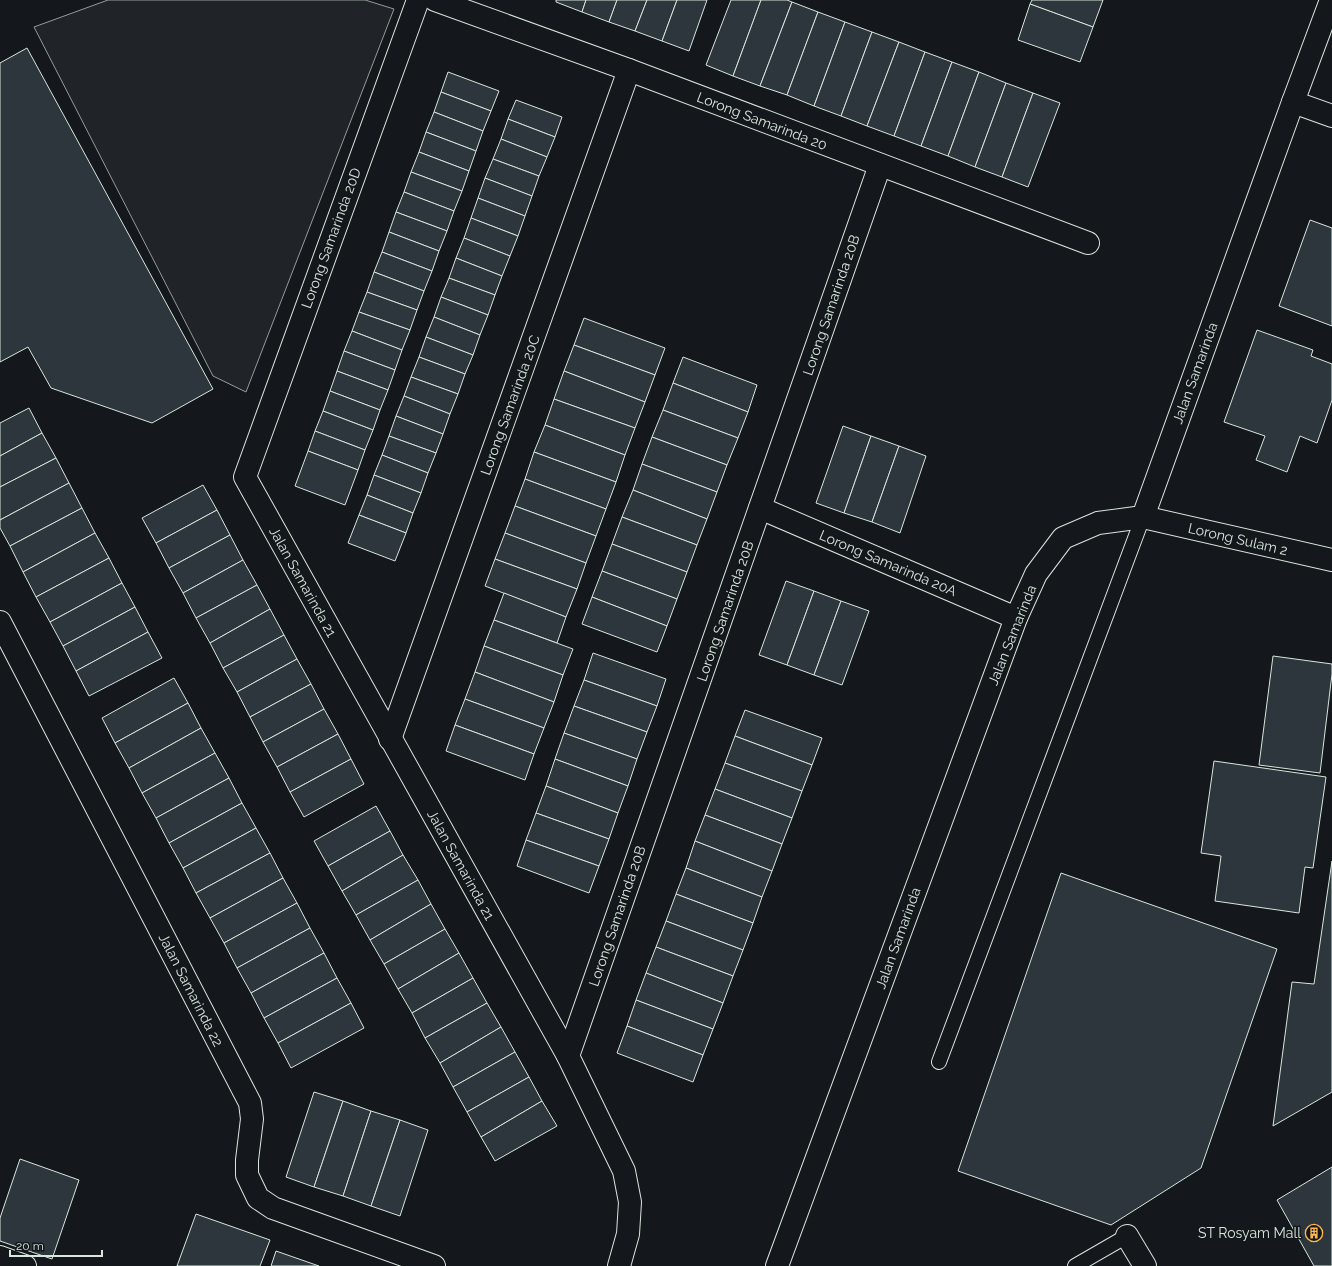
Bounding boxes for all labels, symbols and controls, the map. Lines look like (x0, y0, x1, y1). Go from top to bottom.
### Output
street label: Lorong Samarinda 20 (695, 89, 829, 153)
street label: Lorong Samarinda 20D (298, 166, 364, 310)
street label: Lorong Samarinda 20B (799, 233, 863, 377)
street label: Jalan Samarinda (1169, 320, 1221, 426)
street label: Lorong Samarinda 20C (477, 332, 543, 477)
street label: Lorong Sulam 2 (1187, 520, 1289, 558)
street label: Jalan Samarinda 21 (266, 524, 340, 640)
street label: Lorong Samarinda 20A (817, 527, 959, 599)
street label: Lorong Samarinda 20B (693, 539, 757, 683)
street label: Jalan Samarinda (985, 583, 1039, 687)
street label: Jalan Samarinda 21 (424, 807, 498, 923)
street label: Lorong Samarinda 20B (585, 844, 649, 988)
street label: Jalan Samarinda (872, 885, 924, 991)
street label: Jalan Samarinda 22 (156, 931, 226, 1049)
building icon: ST Rosyam Mall (1304, 1223, 1324, 1243)
place label: ST Rosyam Mall (1198, 1225, 1301, 1241)
scale bar (10, 1232, 102, 1258)
text: 20 m (16, 1239, 44, 1253)

